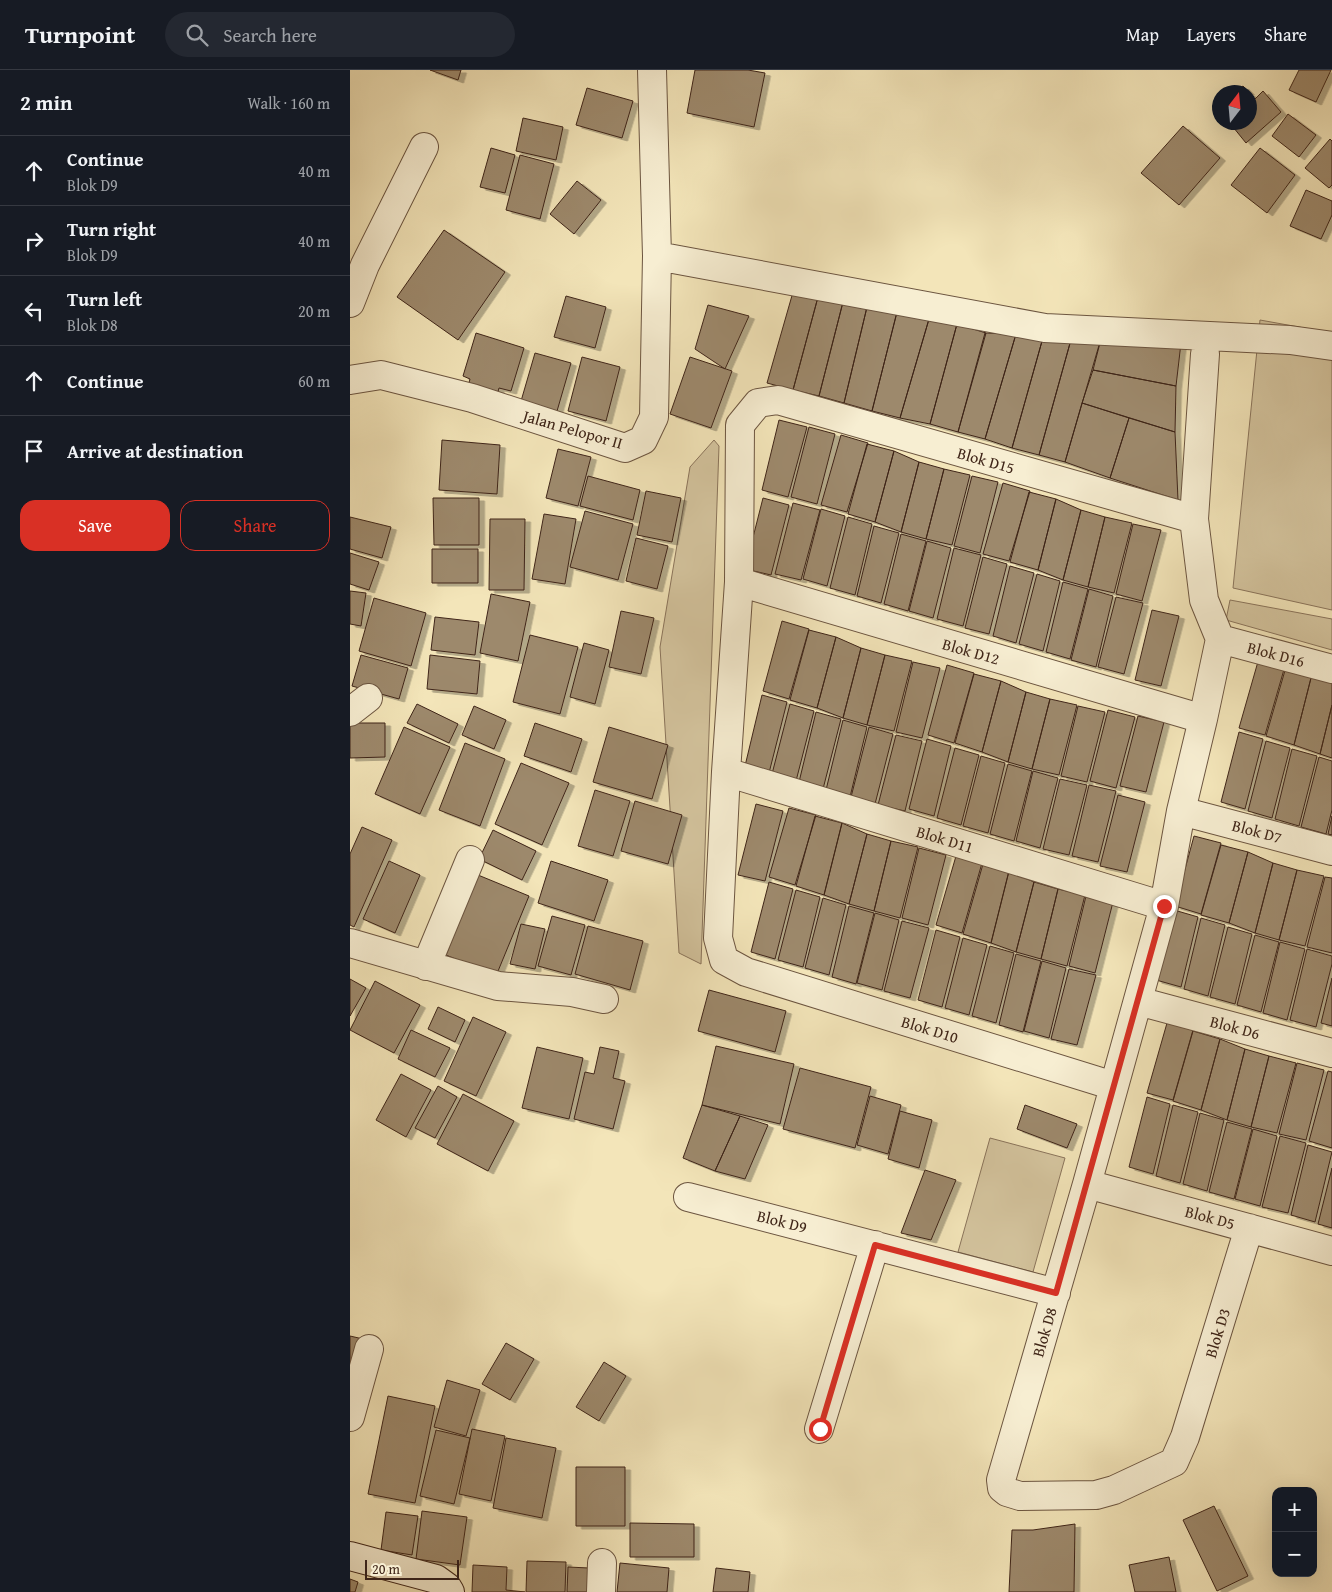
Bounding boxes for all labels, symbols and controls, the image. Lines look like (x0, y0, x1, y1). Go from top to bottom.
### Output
search box (165, 12, 515, 57)
text: Turnpoint (25, 17, 135, 52)
icon: search (183, 21, 211, 49)
text: Search here (223, 21, 317, 49)
text: Map (1126, 21, 1159, 48)
text: Layers (1187, 21, 1236, 48)
text: Share (1264, 21, 1307, 48)
north arrow (1212, 85, 1257, 130)
text: 2 min (20, 87, 72, 118)
text: Walk · 160 m (247, 91, 330, 115)
text: Continue (67, 145, 144, 173)
icon: ahead (20, 157, 48, 185)
text: 40 m (298, 159, 330, 183)
text: Blok D9 (67, 173, 118, 197)
text: Turn right (67, 215, 156, 243)
icon: right (20, 227, 48, 255)
text: 40 m (298, 229, 330, 253)
text: Blok D9 (67, 243, 118, 267)
text: Turn left (67, 285, 142, 313)
icon: left (20, 297, 48, 325)
text: 20 m (298, 299, 330, 323)
text: Blok D8 (67, 313, 118, 337)
icon: ahead (20, 367, 48, 395)
text: Continue (67, 367, 144, 395)
text: 60 m (298, 369, 330, 393)
street label: Jalan Pelopor II (518, 403, 626, 455)
icon: arrive (20, 437, 48, 465)
text: Arrive at destination (67, 437, 243, 465)
street label: Blok D15 (955, 440, 1017, 480)
button: Save (20, 500, 170, 551)
button: Share (180, 500, 330, 551)
street label: Blok D12 (940, 631, 1002, 671)
street label: Blok D16 (1245, 635, 1308, 673)
street label: Blok D7 (1229, 813, 1285, 849)
street label: Blok D11 (914, 819, 976, 859)
route end (1153, 895, 1176, 918)
street label: Blok D10 (899, 1009, 962, 1049)
street label: Blok D6 (1207, 1009, 1263, 1045)
street label: Blok D5 (1182, 1199, 1238, 1235)
street label: Blok D9 (754, 1203, 810, 1239)
street label: Blok D8 (1025, 1304, 1063, 1360)
street label: Blok D3 (1198, 1305, 1236, 1361)
route start (809, 1418, 832, 1441)
map controls (1272, 1487, 1317, 1577)
button: + (1272, 1487, 1317, 1532)
button: − (1272, 1532, 1317, 1577)
scale bar (365, 1557, 459, 1580)
text: 20 m (372, 1559, 400, 1579)

